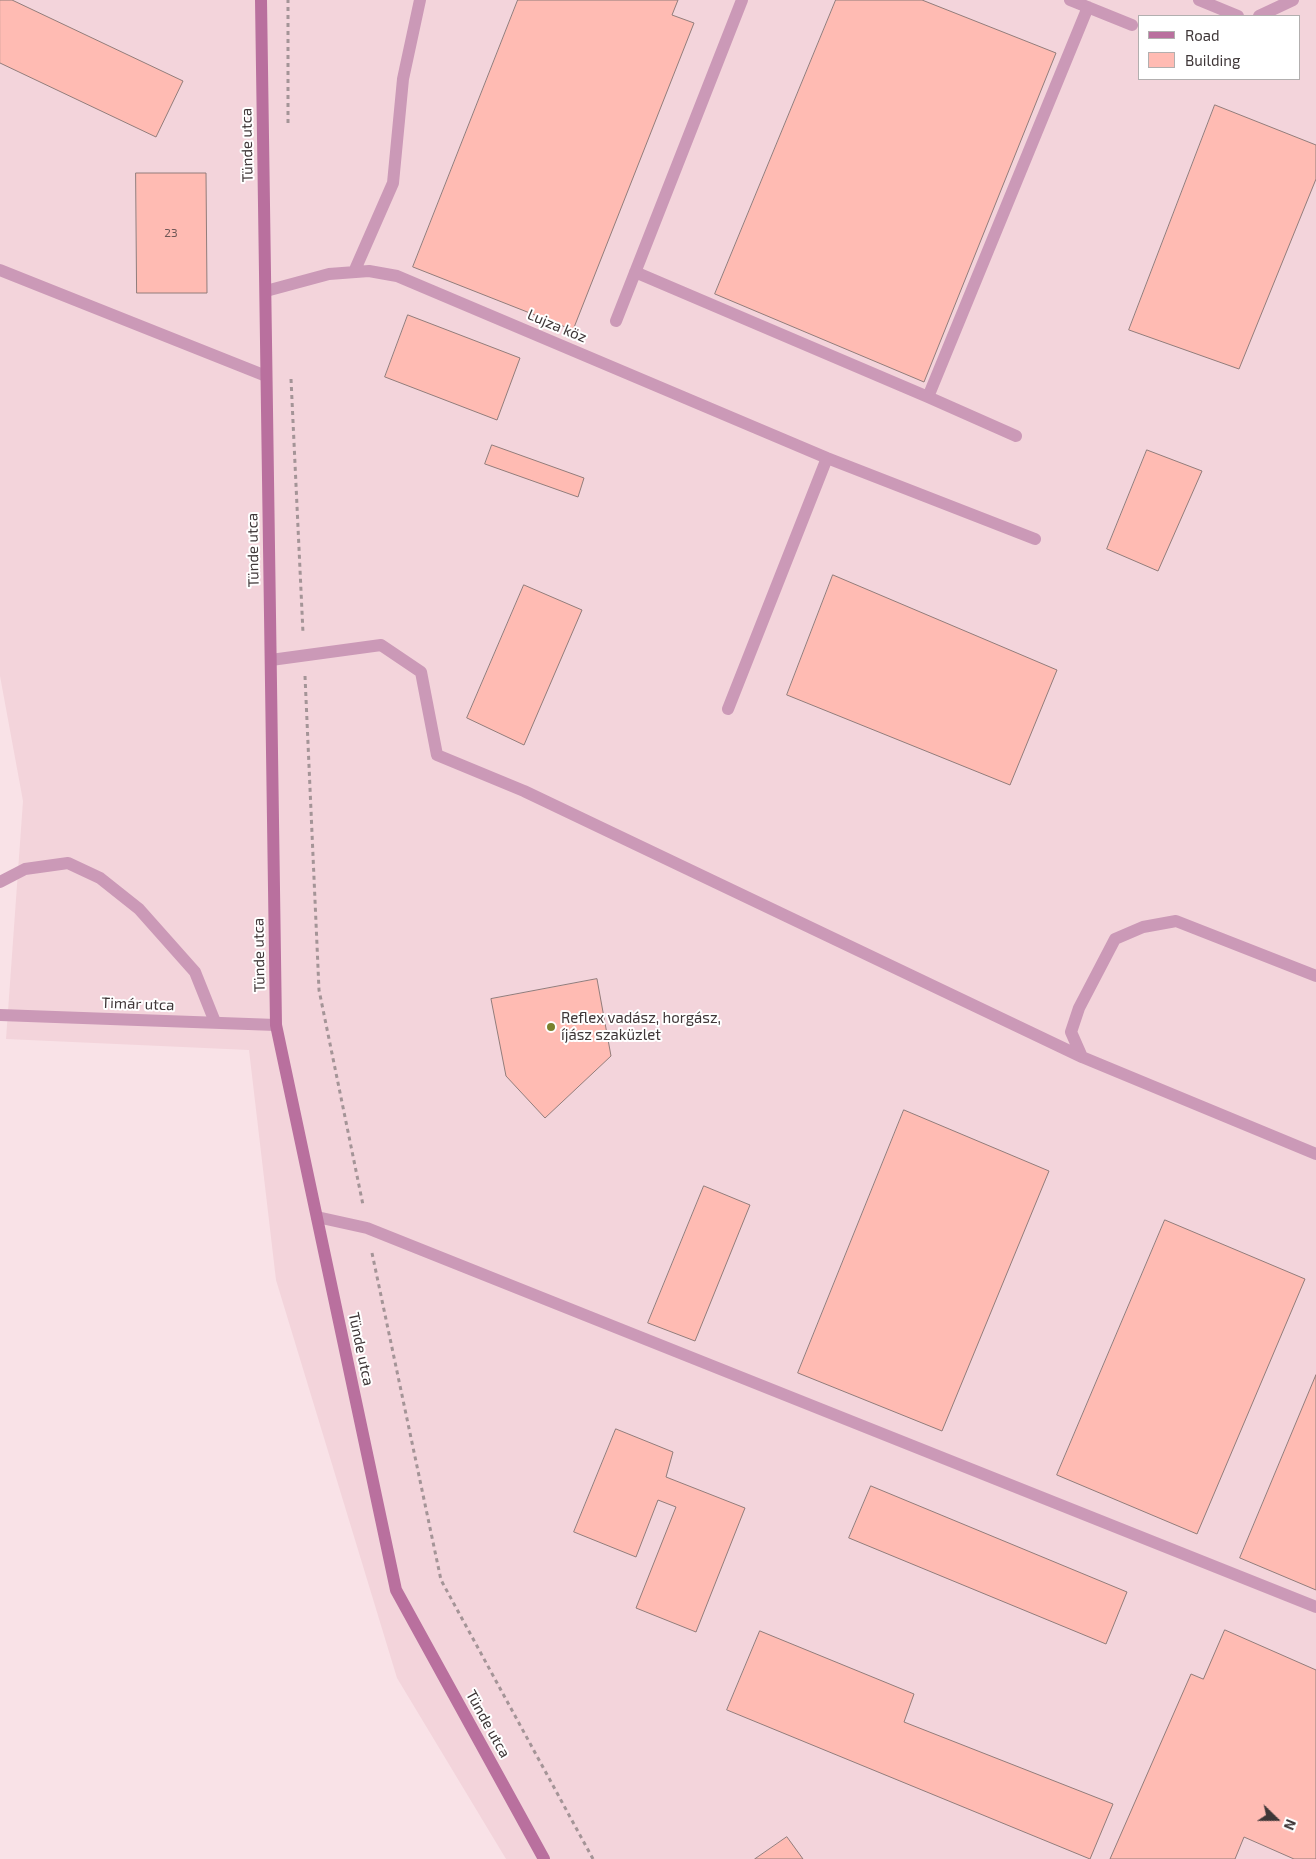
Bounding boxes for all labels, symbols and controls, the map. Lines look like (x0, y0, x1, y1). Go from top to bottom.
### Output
legend (1138, 15, 1301, 80)
text: Road (1185, 26, 1220, 44)
text: Building (1185, 51, 1240, 69)
street label: Tünde utca (237, 108, 257, 182)
house number: 23 (164, 226, 178, 240)
street label: Lujza köz (525, 305, 589, 347)
street label: Tünde utca (243, 513, 263, 587)
street label: Tünde utca (249, 918, 269, 992)
street label: Timár utca (101, 994, 175, 1014)
place label: Reflex vadász, horgász, íjász szaküzlet (561, 1009, 721, 1044)
marker: Reflex vadász, horgász, íjász szaküzlet (545, 1021, 557, 1033)
street label: Tünde utca (344, 1311, 378, 1387)
street label: Tünde utca (462, 1687, 514, 1761)
north arrow (1251, 1794, 1301, 1844)
text: N (1281, 1817, 1300, 1833)

